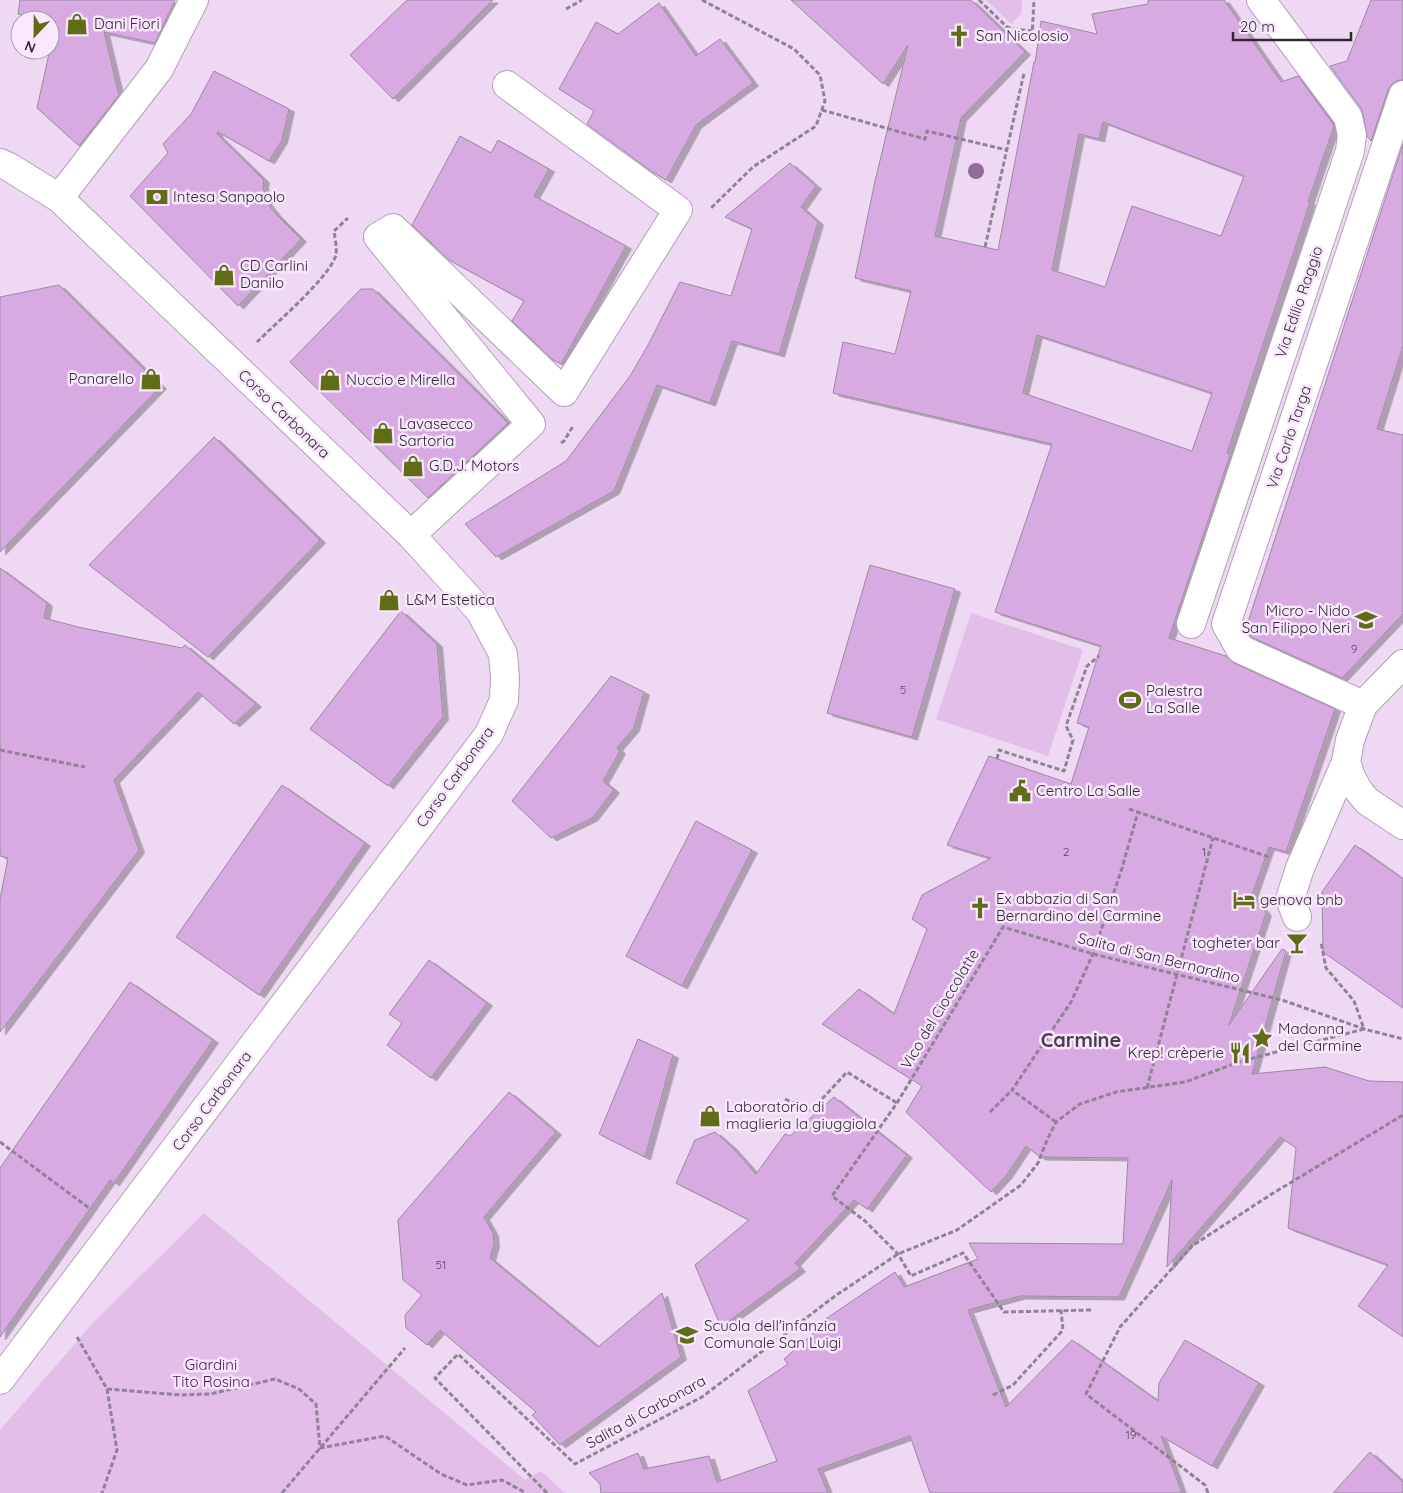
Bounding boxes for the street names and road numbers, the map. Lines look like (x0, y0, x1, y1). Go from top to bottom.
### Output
street label: Via Edilio Raggio (1270, 243, 1327, 360)
street label: Corso Carbonara (235, 365, 334, 462)
street label: Via Carlo Targa (1262, 383, 1315, 491)
street label: Corso Carbonara (412, 723, 498, 831)
street label: Salita di San Bernardino (1076, 928, 1242, 987)
street label: Vico del Cioccolatte (896, 945, 983, 1072)
street label: Corso Carbonara (168, 1047, 255, 1154)
street label: Salita di Carbonara (583, 1371, 709, 1452)

